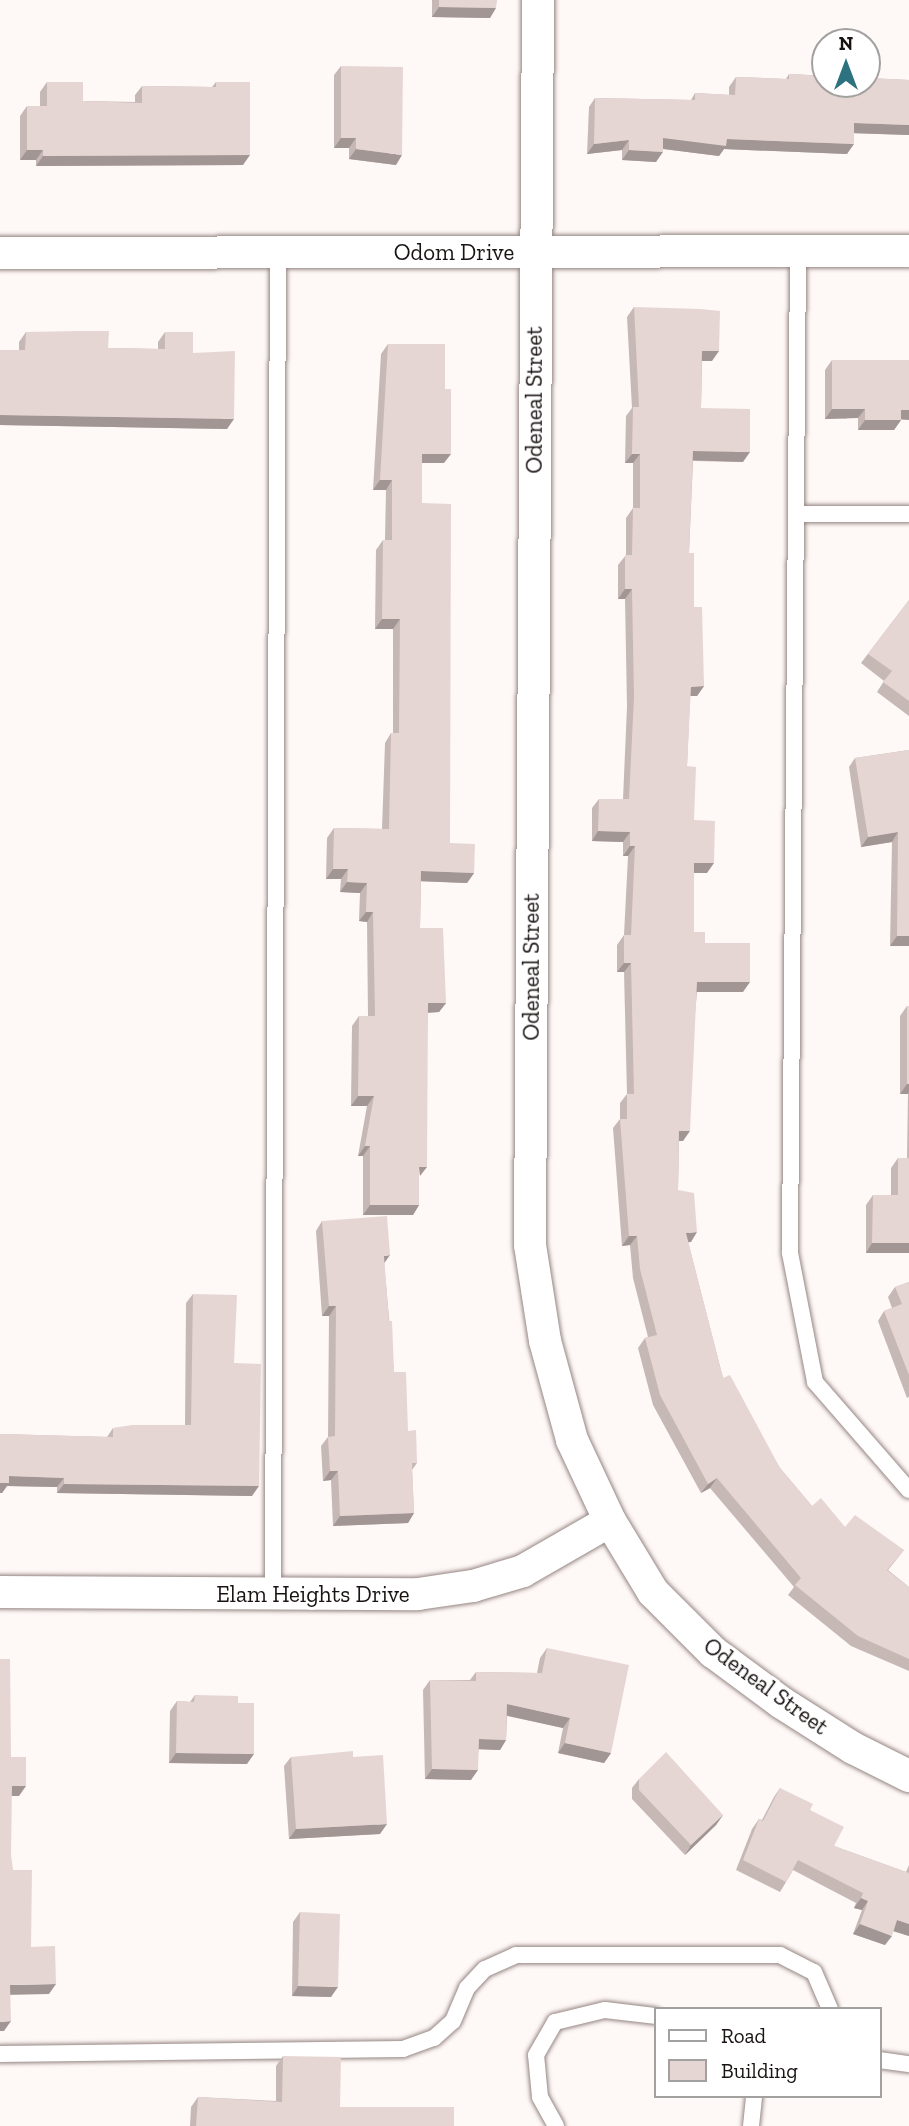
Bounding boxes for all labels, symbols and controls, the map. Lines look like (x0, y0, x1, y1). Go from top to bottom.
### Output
north arrow (811, 28, 881, 98)
text: N (839, 32, 853, 55)
street label: Odom Drive (394, 238, 514, 266)
street label: Odeneal Street (520, 326, 548, 474)
street label: Odeneal Street (517, 893, 545, 1041)
street label: Elam Heights Drive (216, 1580, 410, 1608)
street label: Odeneal Street (698, 1632, 834, 1740)
legend (654, 2007, 881, 2098)
text: Road (721, 2023, 766, 2048)
text: Building (721, 2058, 798, 2083)

